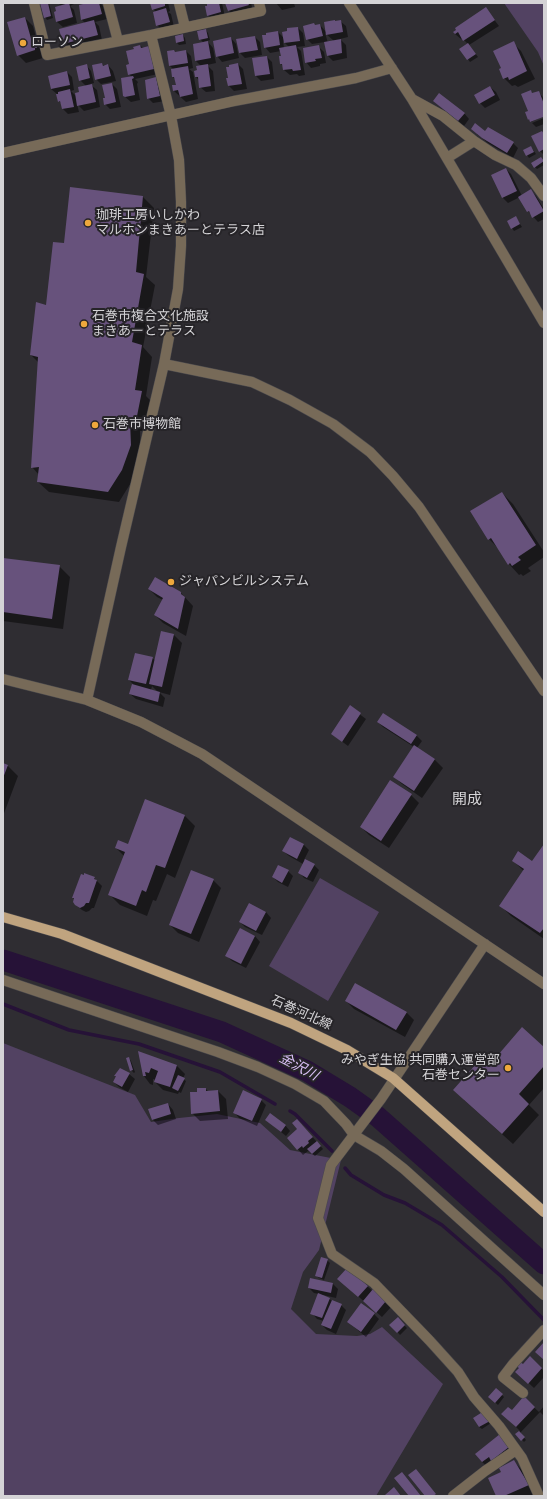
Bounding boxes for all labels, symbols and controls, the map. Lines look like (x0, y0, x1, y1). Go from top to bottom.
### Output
place label: ローソン (31, 35, 83, 51)
marker: ローソン (18, 38, 28, 48)
place label: 珈琲工房いしかわ マルホンまきあーとテラス店 (96, 208, 265, 239)
marker: 珈琲工房いしかわ マルホンまきあーとテラス店 (83, 218, 93, 228)
place label: 石巻市複合文化施設 まきあーとテラス (92, 309, 209, 340)
marker: 石巻市複合文化施設 まきあーとテラス (79, 319, 89, 329)
place label: 石巻市博物館 (103, 417, 181, 433)
marker: 石巻市博物館 (90, 420, 100, 430)
place label: ジャパンビルシステム (179, 574, 309, 590)
marker: ジャパンビルシステム (166, 577, 176, 587)
district label: 開成 (452, 792, 482, 810)
street label: 石巻河北線 (268, 994, 334, 1034)
water label: 金沢川 (276, 1051, 320, 1085)
place label: みやぎ生協 共同購入運営部 石巻センター (341, 1053, 500, 1084)
marker: みやぎ生協 共同購入運営部 石巻センター (503, 1063, 513, 1073)

